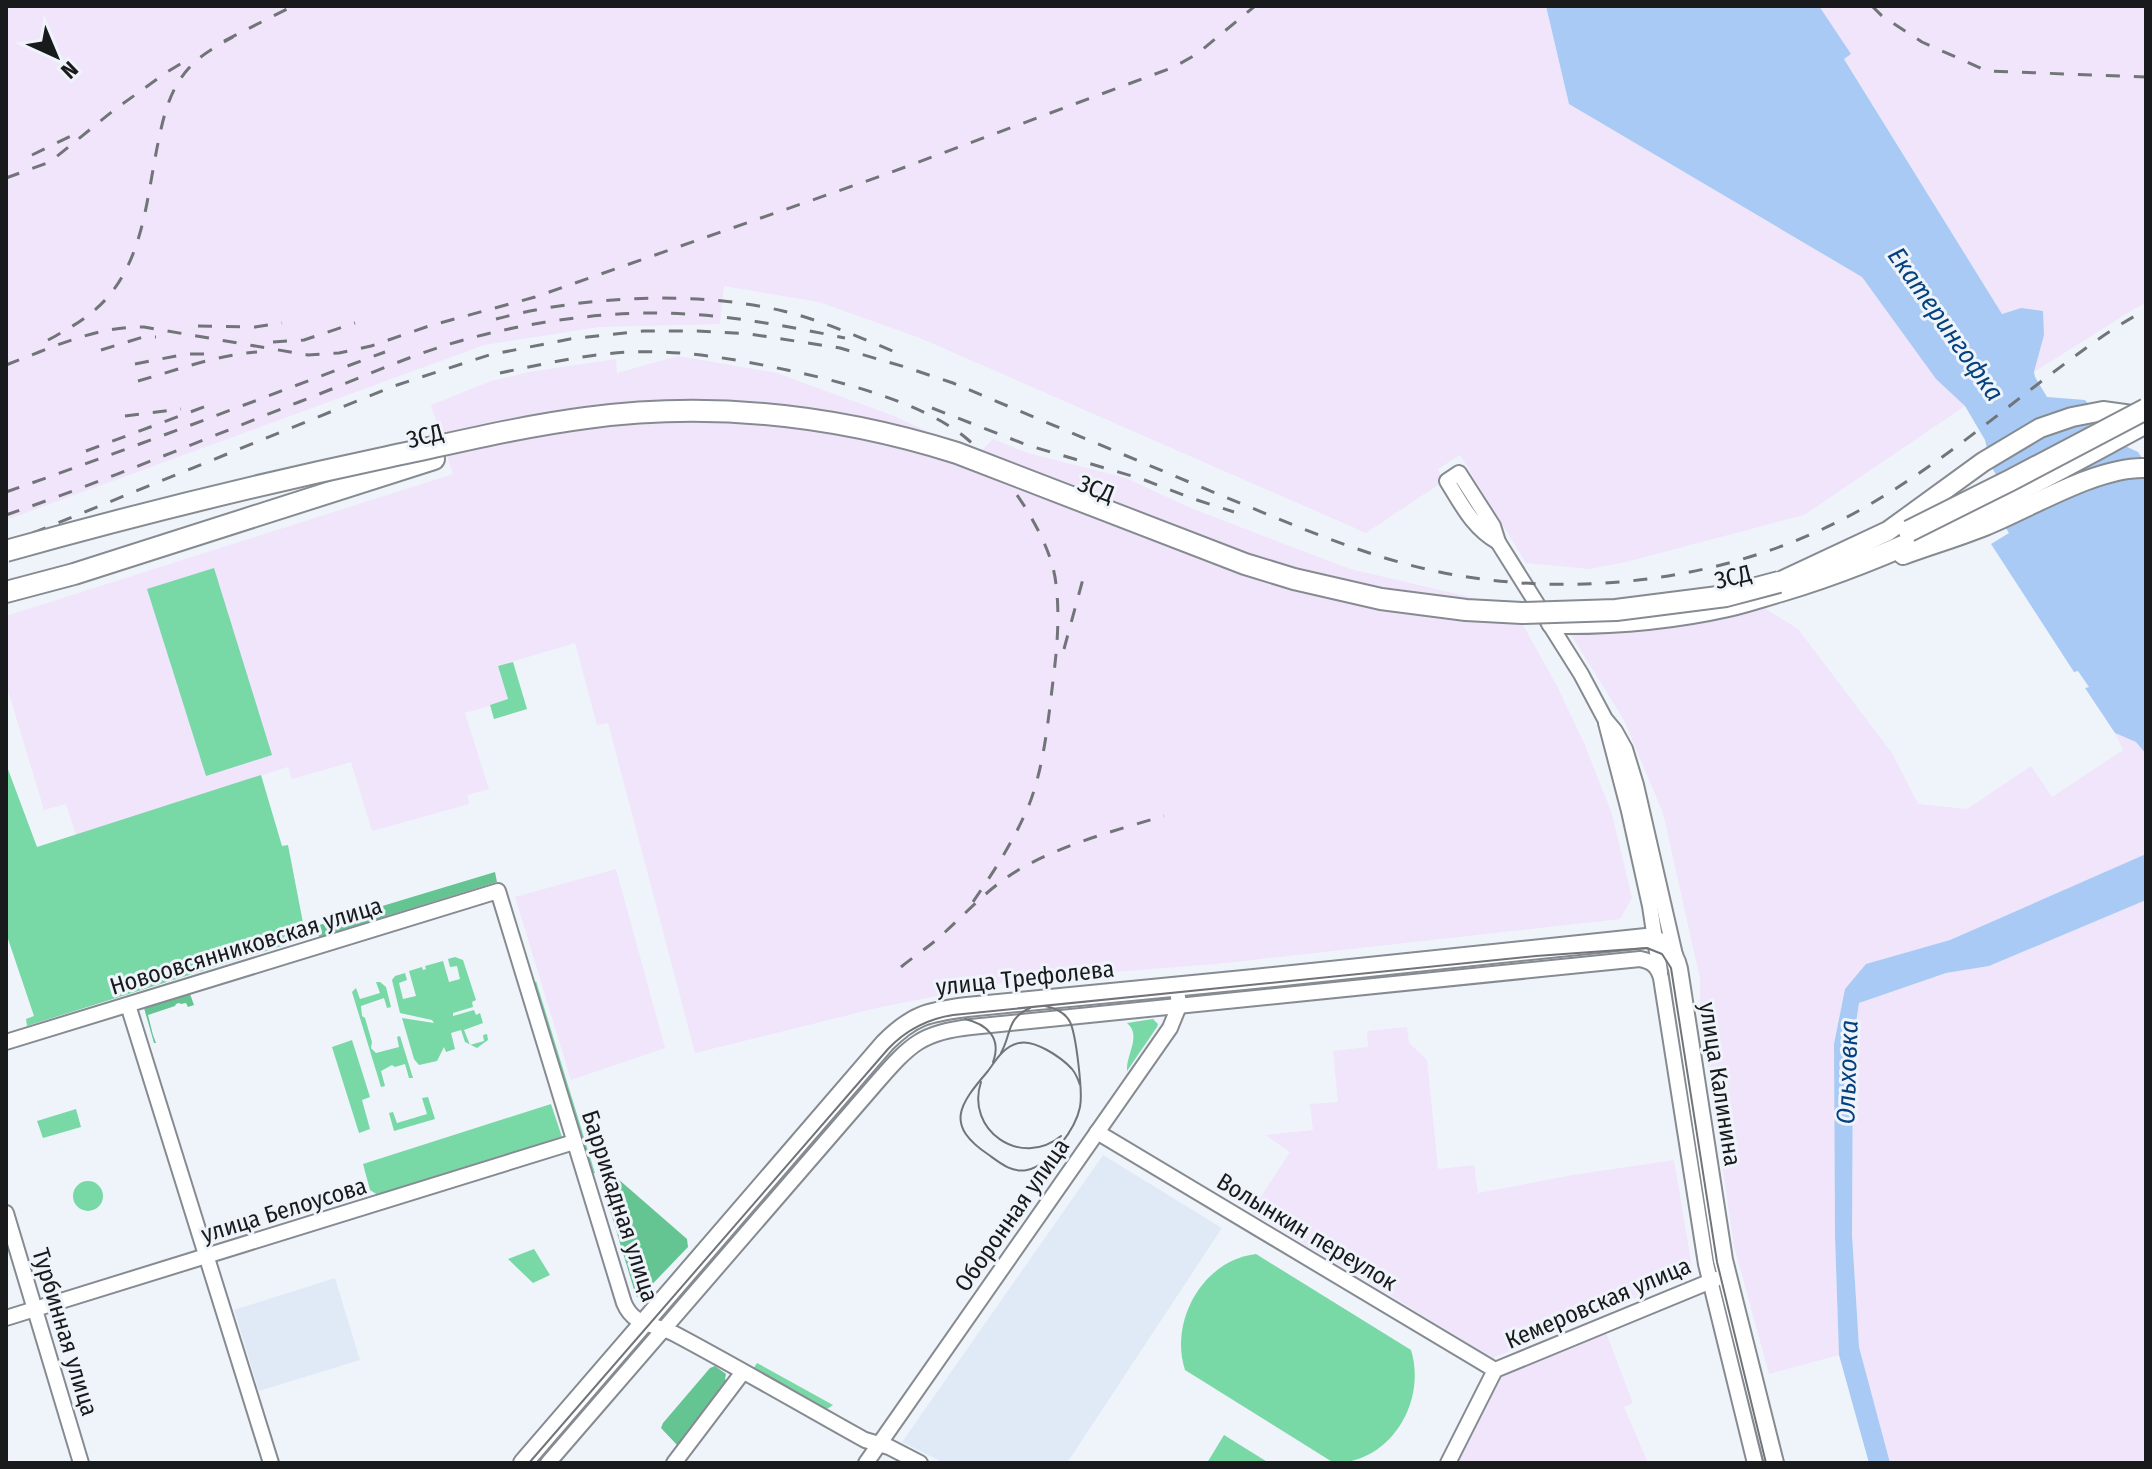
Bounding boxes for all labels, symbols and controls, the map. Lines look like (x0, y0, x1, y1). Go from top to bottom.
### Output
north arrow (16, 16, 96, 96)
text: N (55, 56, 84, 84)
water label: Екатерингофка (1881, 241, 2010, 407)
street label: ЗСД (404, 418, 446, 454)
street label: ЗСД (1074, 469, 1118, 509)
street label: ЗСД (1712, 559, 1754, 595)
street label: Новоовсянниковская улица (106, 891, 386, 1001)
street label: улица Трефолева (934, 955, 1116, 1001)
street label: улица Калинина (1693, 1000, 1747, 1168)
water label: Ольховка (1830, 1019, 1865, 1125)
street label: Баррикадная улица (576, 1107, 664, 1305)
street label: Оборонная улица (949, 1133, 1075, 1297)
street label: Волынкин переулок (1212, 1167, 1403, 1297)
street label: улица Белоусова (198, 1172, 370, 1248)
street label: Турбинная улица (26, 1245, 104, 1419)
street label: Кемеровская улица (1501, 1251, 1695, 1355)

